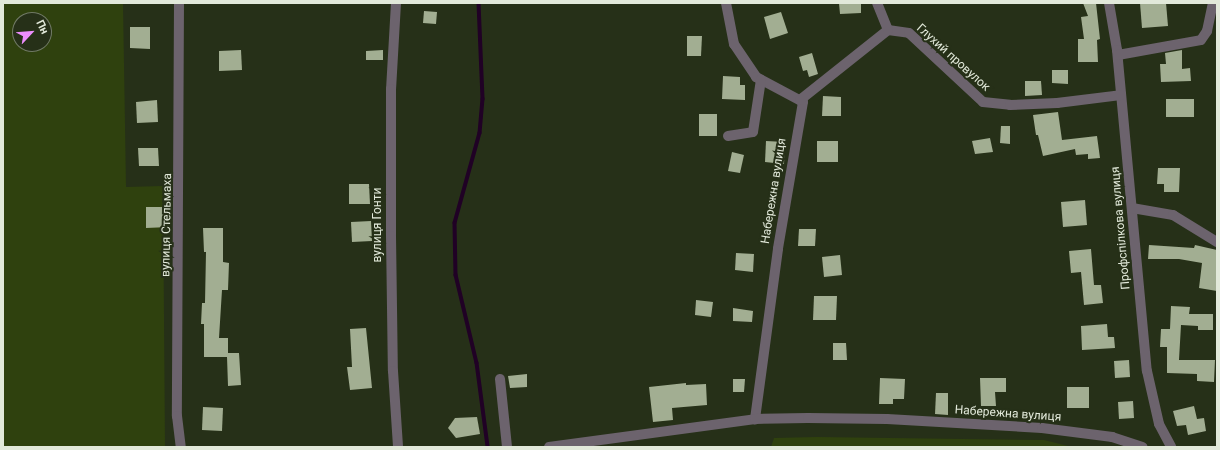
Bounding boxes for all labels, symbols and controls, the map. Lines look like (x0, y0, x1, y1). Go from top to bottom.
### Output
north arrow (12, 12, 52, 52)
text: Пн (33, 18, 51, 36)
street label: Глухий провулок (913, 21, 993, 95)
street label: Набережна вулиця (759, 137, 789, 245)
street label: Профспілкова вулиця (1108, 166, 1134, 290)
street label: вулиця Стельмаха (159, 173, 175, 277)
street label: вулиця Гонти (371, 188, 385, 262)
street label: Набережна вулиця (954, 403, 1062, 425)

